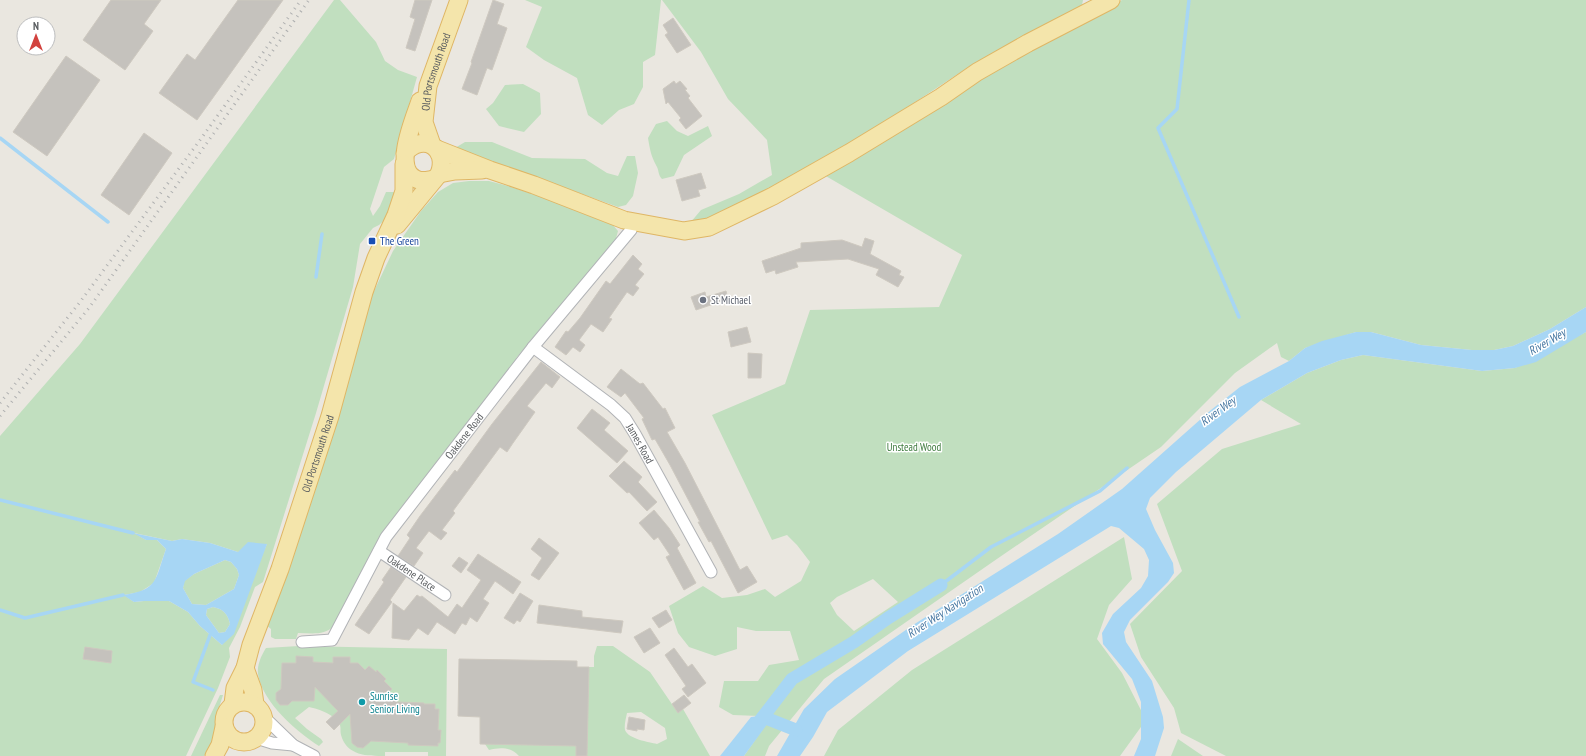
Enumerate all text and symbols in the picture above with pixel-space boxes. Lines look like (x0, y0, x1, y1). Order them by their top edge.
north arrow (16, 16, 56, 56)
text: N (33, 19, 39, 33)
street label: Old Portsmouth Road (418, 31, 454, 112)
place label: The Green (380, 234, 419, 248)
marker: The Green (367, 236, 377, 246)
place label: St Michael (711, 293, 751, 307)
marker: St Michael (698, 295, 708, 305)
water label: River Wey (1525, 324, 1569, 358)
water label: River Wey (1197, 392, 1240, 429)
street label: Oakdene Road (442, 410, 486, 462)
street label: Old Portsmouth Road (298, 413, 337, 494)
street label: James Road (623, 420, 657, 466)
park label: Unstead Wood (887, 440, 941, 454)
street label: Oakdene Place (384, 551, 439, 594)
water label: River Wey Navigation (904, 580, 986, 641)
place label: Sunrise Senior Living (370, 689, 420, 716)
marker: Sunrise Senior Living (357, 697, 367, 707)

